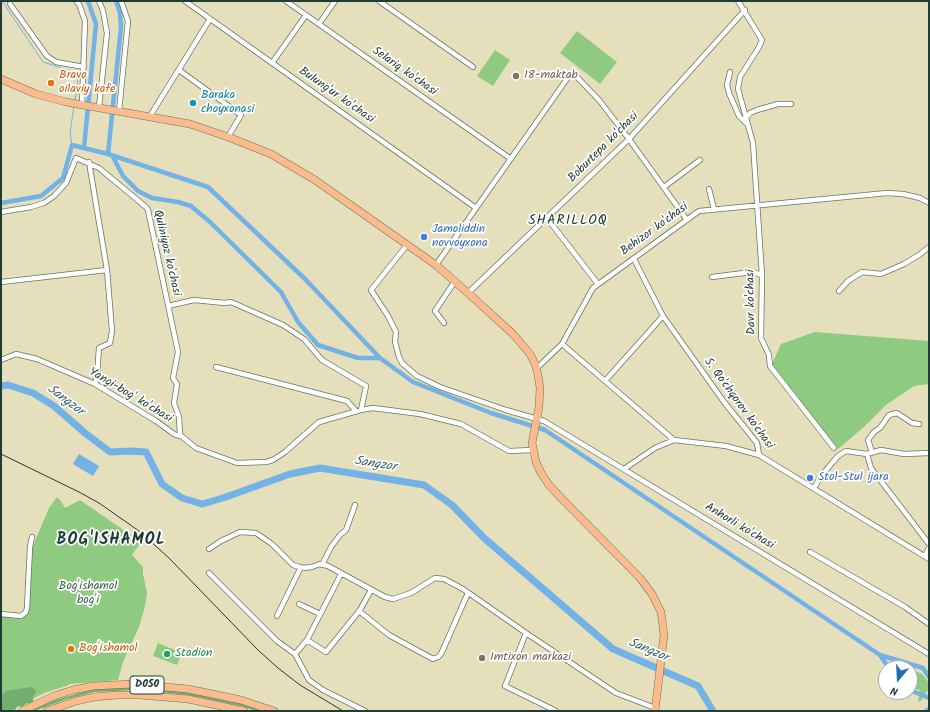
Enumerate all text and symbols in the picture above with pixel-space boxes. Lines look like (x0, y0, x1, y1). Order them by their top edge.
street label: Selariq ko'chasi (369, 44, 439, 100)
street label: Bulung'ur ko'chasi (296, 65, 376, 127)
place label: Bravo oilaviy kafe (59, 69, 115, 97)
place label: 18-maktab (524, 69, 578, 83)
marker: 18-maktab (511, 71, 521, 81)
marker: Bravo oilaviy kafe (46, 78, 56, 88)
place label: Baraka choyxonasi (201, 89, 254, 117)
marker: Baraka choyxonasi (188, 98, 198, 108)
street label: Boburtepa ko'chasi (566, 110, 642, 186)
street label: Behizor ko'chasi (618, 201, 692, 259)
street label: Quliniyoz ko'chasi (149, 209, 183, 297)
district label: SHARILLOQ (528, 214, 608, 230)
place label: Jamoliddin novvoyxona (432, 223, 488, 251)
marker: Jamoliddin novvoyxona (419, 232, 429, 242)
street label: Davr ko'chasi (744, 269, 760, 335)
street label: S. Qo'chqorov ko'chasi (700, 356, 776, 452)
street label: Yangi-bog' ko'chasi (86, 365, 174, 427)
water label: Sangzor (44, 382, 86, 420)
water label: Sangzor (353, 454, 397, 476)
place label: Stol-Stul ijara (818, 471, 889, 485)
marker: Stol-Stul ijara (805, 473, 815, 483)
street label: Anhorli ko'chasi (702, 501, 776, 553)
district label: BOG'ISHAMOL (57, 531, 165, 551)
park label: Bog'ishamol bog'i (59, 580, 117, 608)
water label: Sangzor (626, 636, 670, 666)
place label: Bog'ishamol (79, 642, 137, 656)
marker: Bog'ishamol (66, 644, 76, 654)
place label: Stadion (175, 647, 212, 661)
marker: Stadion (162, 649, 172, 659)
place label: Imtixon markazi (490, 651, 571, 665)
marker: Imtixon markazi (477, 653, 487, 663)
north arrow (878, 660, 918, 700)
road number: D050 (130, 676, 164, 694)
text: N (889, 681, 901, 700)

